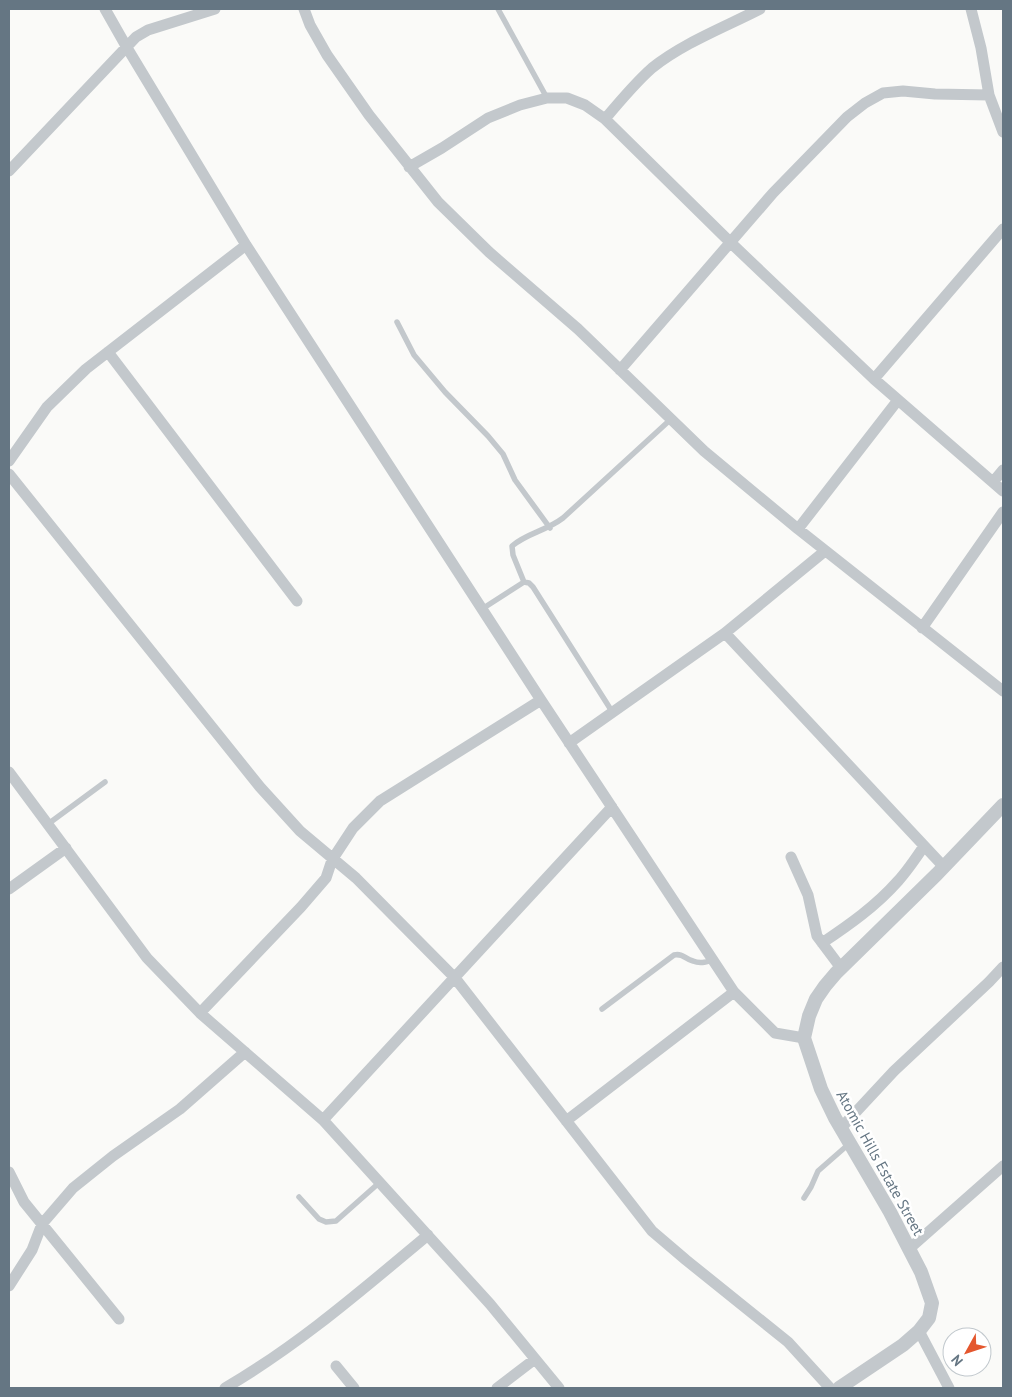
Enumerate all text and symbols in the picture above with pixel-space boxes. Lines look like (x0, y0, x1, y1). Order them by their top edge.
street label: Atomic Hills Estate Street (833, 1087, 928, 1239)
north arrow (942, 1327, 992, 1377)
text: N (947, 1351, 967, 1370)

